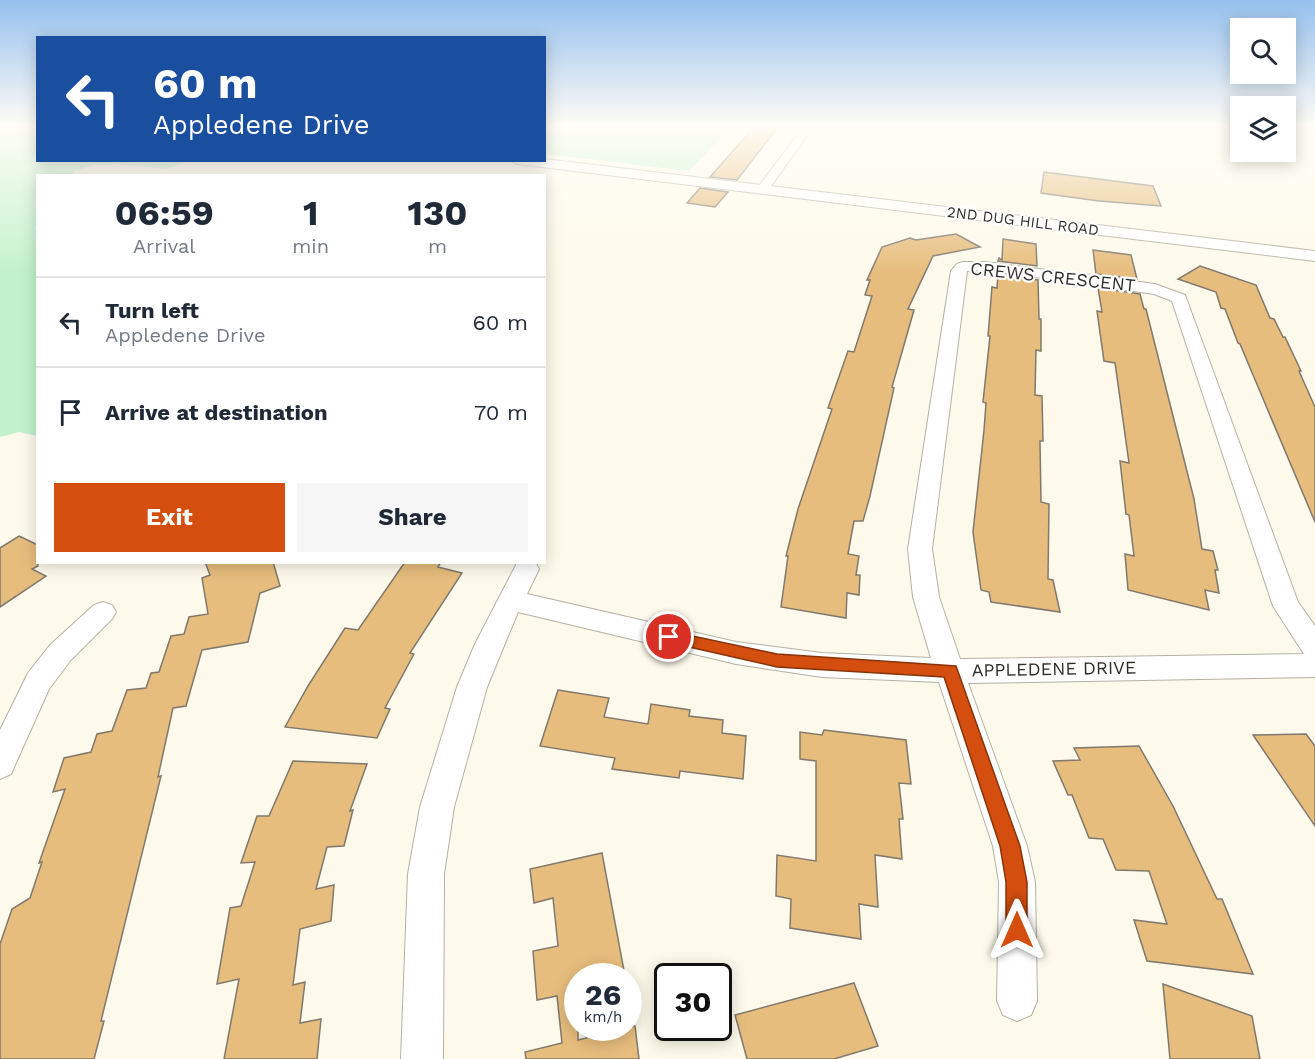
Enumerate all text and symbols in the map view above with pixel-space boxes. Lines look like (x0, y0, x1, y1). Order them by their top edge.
map controls (1230, 18, 1296, 162)
button: search (1230, 18, 1296, 84)
text: 60 m (153, 59, 257, 108)
icon: left (54, 60, 132, 138)
button: layers (1230, 96, 1296, 162)
text: Appledene Drive (153, 109, 370, 141)
text: 06:59 (114, 192, 214, 234)
text: 1 (303, 192, 318, 234)
text: 130 (407, 192, 468, 234)
street label: 2ND DUG HILL ROAD (946, 203, 1100, 239)
text: Arrival (133, 234, 195, 258)
text: min (292, 234, 329, 258)
text: m (428, 234, 447, 258)
street label: CREWS CRESCENT (969, 257, 1137, 296)
text: Turn left (105, 298, 199, 323)
icon: left (54, 306, 87, 339)
text: 60 m (472, 310, 528, 335)
text: Appledene Drive (105, 323, 266, 347)
icon: arrive (54, 396, 87, 429)
text: Arrive at destination (105, 400, 328, 425)
text: 70 m (474, 400, 528, 425)
button: Exit (54, 483, 285, 552)
button: Share (297, 483, 528, 552)
pin (643, 611, 694, 662)
icon: arrive (652, 620, 685, 653)
street label: APPLEDENE DRIVE (971, 657, 1137, 680)
position arrow (985, 898, 1049, 962)
speed limit sign: 30 (654, 963, 732, 1041)
text: 26 (585, 977, 621, 1012)
text: km/h (584, 1008, 622, 1026)

